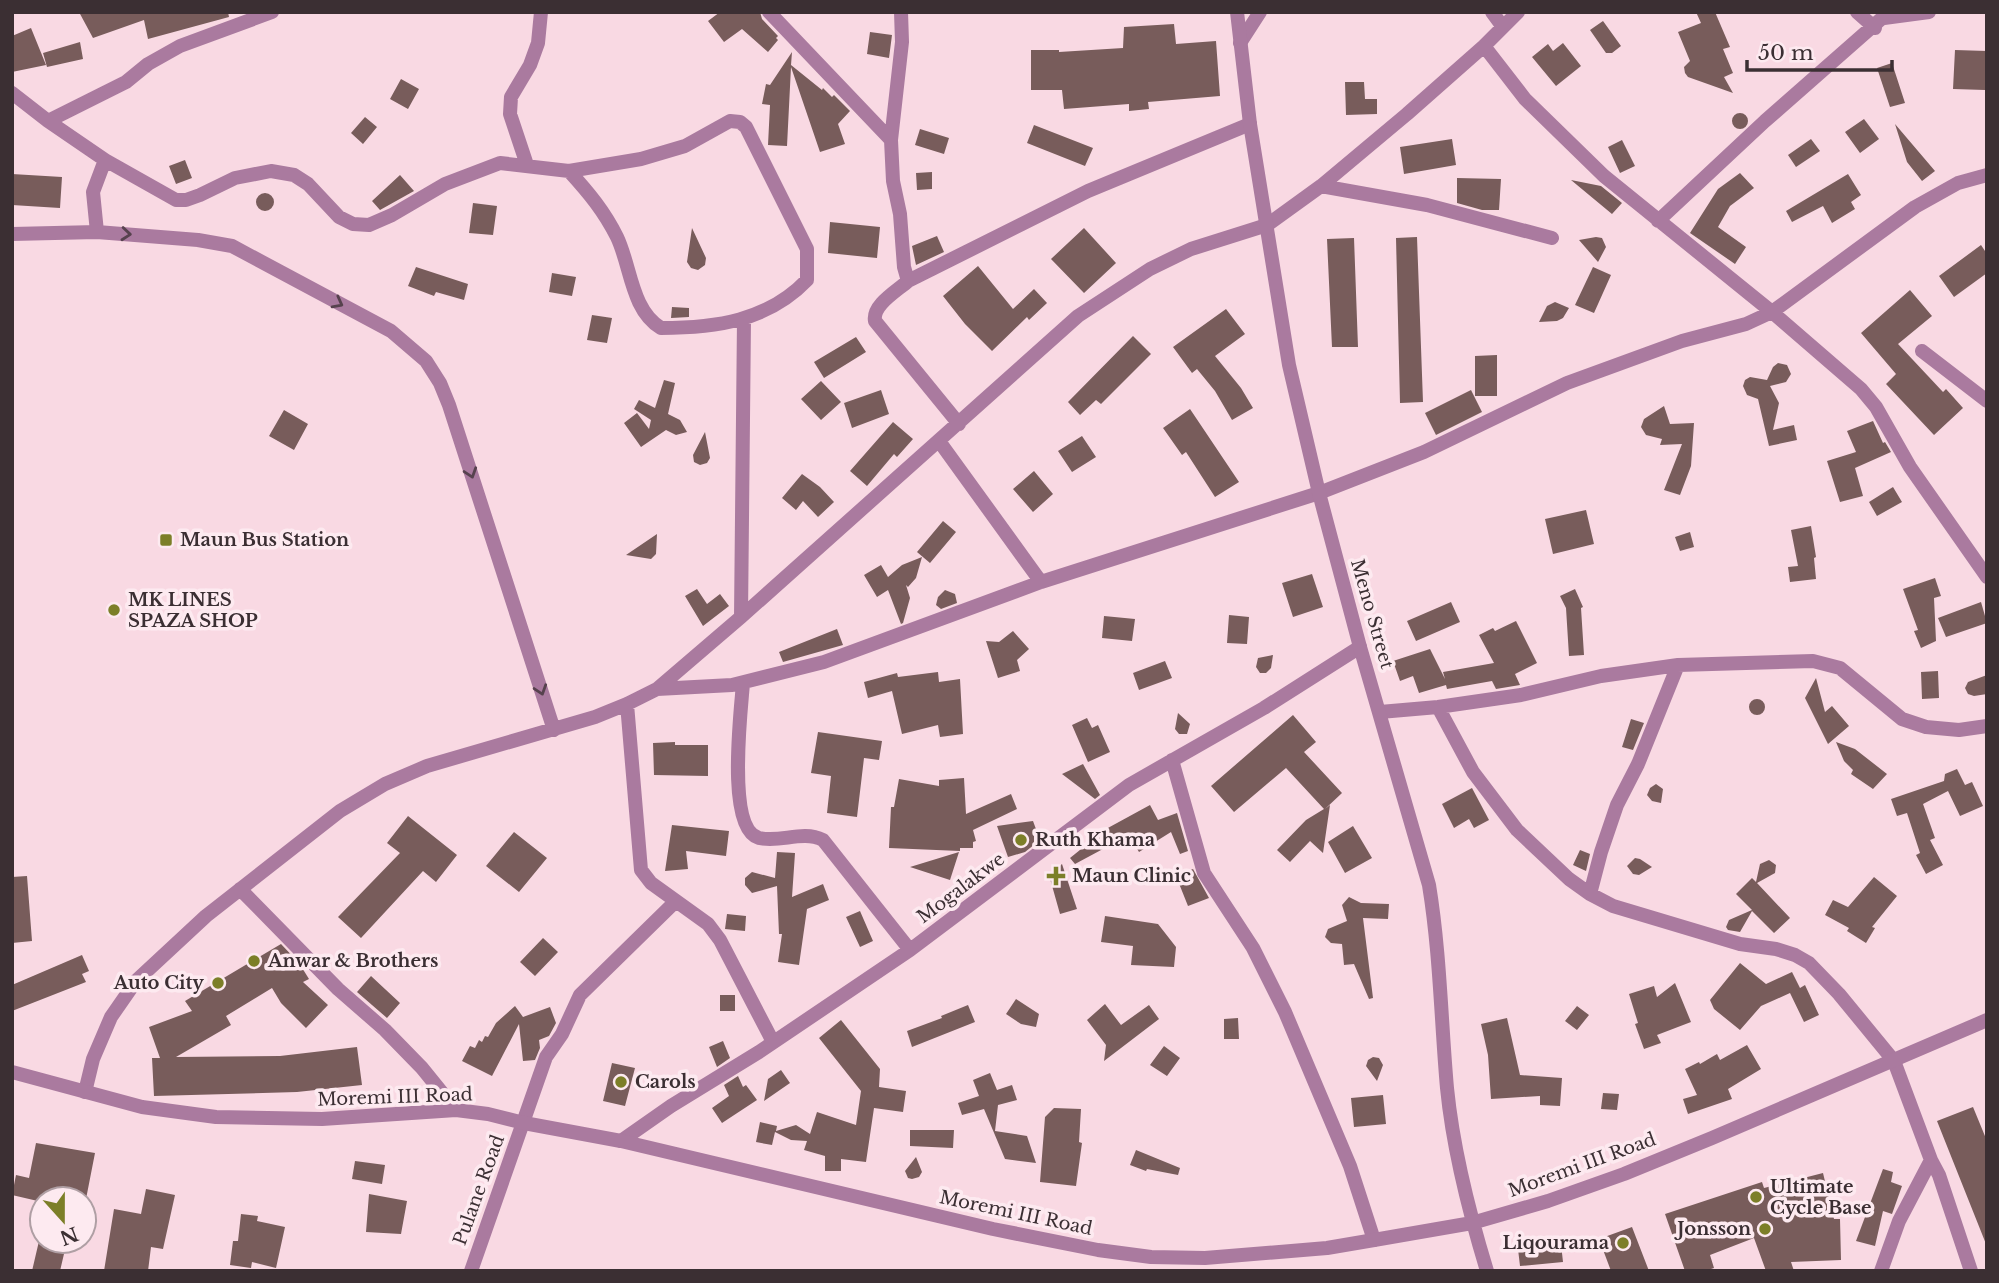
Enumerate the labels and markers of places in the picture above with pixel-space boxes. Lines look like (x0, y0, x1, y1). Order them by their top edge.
place label: Maun Bus Station (180, 529, 349, 551)
marker: Maun Bus Station (158, 532, 174, 548)
place label: MK LINES SPAZA SHOP (128, 589, 258, 632)
marker: MK LINES SPAZA SHOP (106, 602, 122, 618)
place label: Ruth Khama (1035, 829, 1156, 851)
marker: Ruth Khama (1013, 832, 1029, 848)
place label: Maun Clinic (1072, 865, 1191, 887)
marker: Maun Clinic (1046, 866, 1066, 886)
place label: Anwar & Brothers (267, 950, 438, 972)
marker: Anwar & Brothers (246, 953, 262, 969)
place label: Auto City (113, 972, 204, 994)
marker: Auto City (210, 975, 226, 991)
place label: Carols (635, 1071, 696, 1093)
marker: Carols (613, 1074, 629, 1090)
place label: Ultimate Cycle Base (1770, 1176, 1872, 1219)
marker: Ultimate Cycle Base (1748, 1189, 1764, 1205)
place label: Jonsson (1673, 1218, 1751, 1240)
marker: Jonsson (1757, 1221, 1773, 1237)
place label: Liqourama (1503, 1232, 1610, 1254)
marker: Liqourama (1615, 1235, 1631, 1251)

